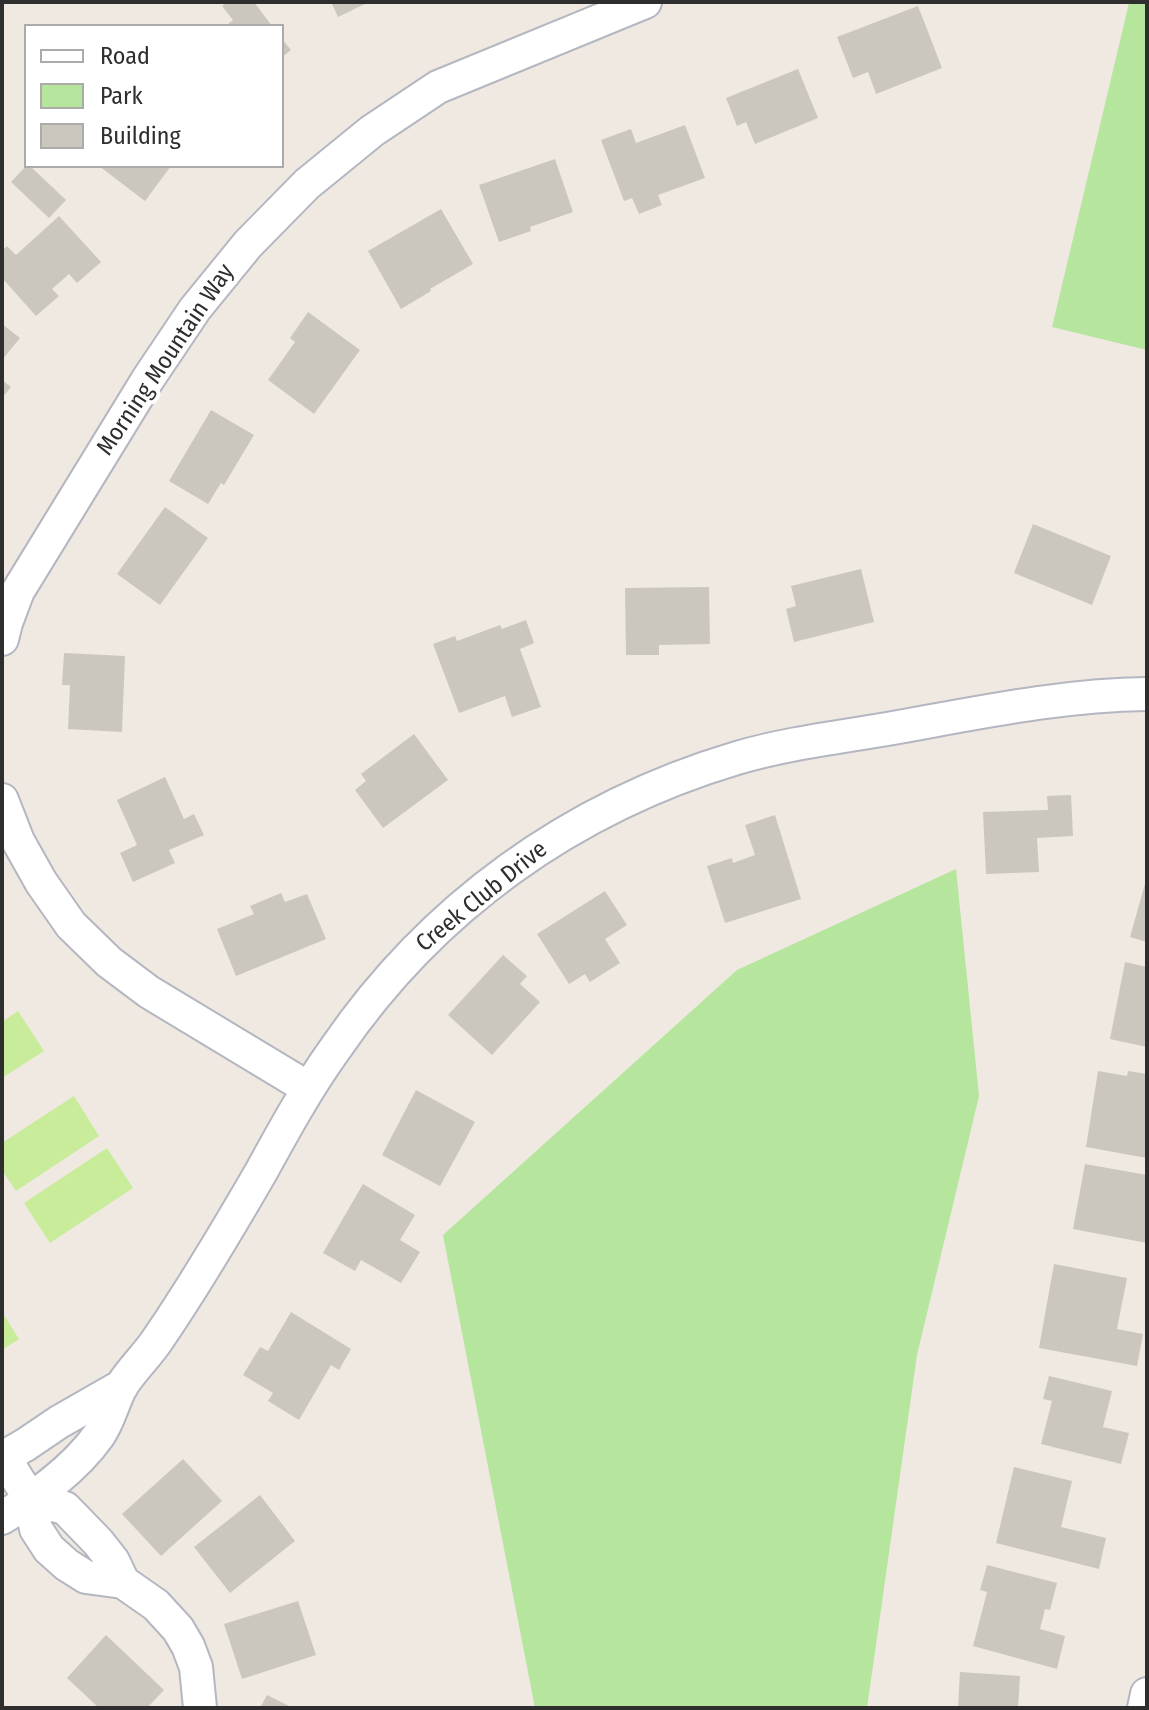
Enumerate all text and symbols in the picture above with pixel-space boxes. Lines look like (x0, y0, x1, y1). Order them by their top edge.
legend (24, 24, 284, 168)
text: Road (100, 42, 150, 70)
text: Park (100, 82, 143, 110)
text: Building (100, 122, 181, 150)
street label: Morning Mountain Way (91, 259, 241, 461)
street label: Creek Club Drive (411, 835, 553, 959)

